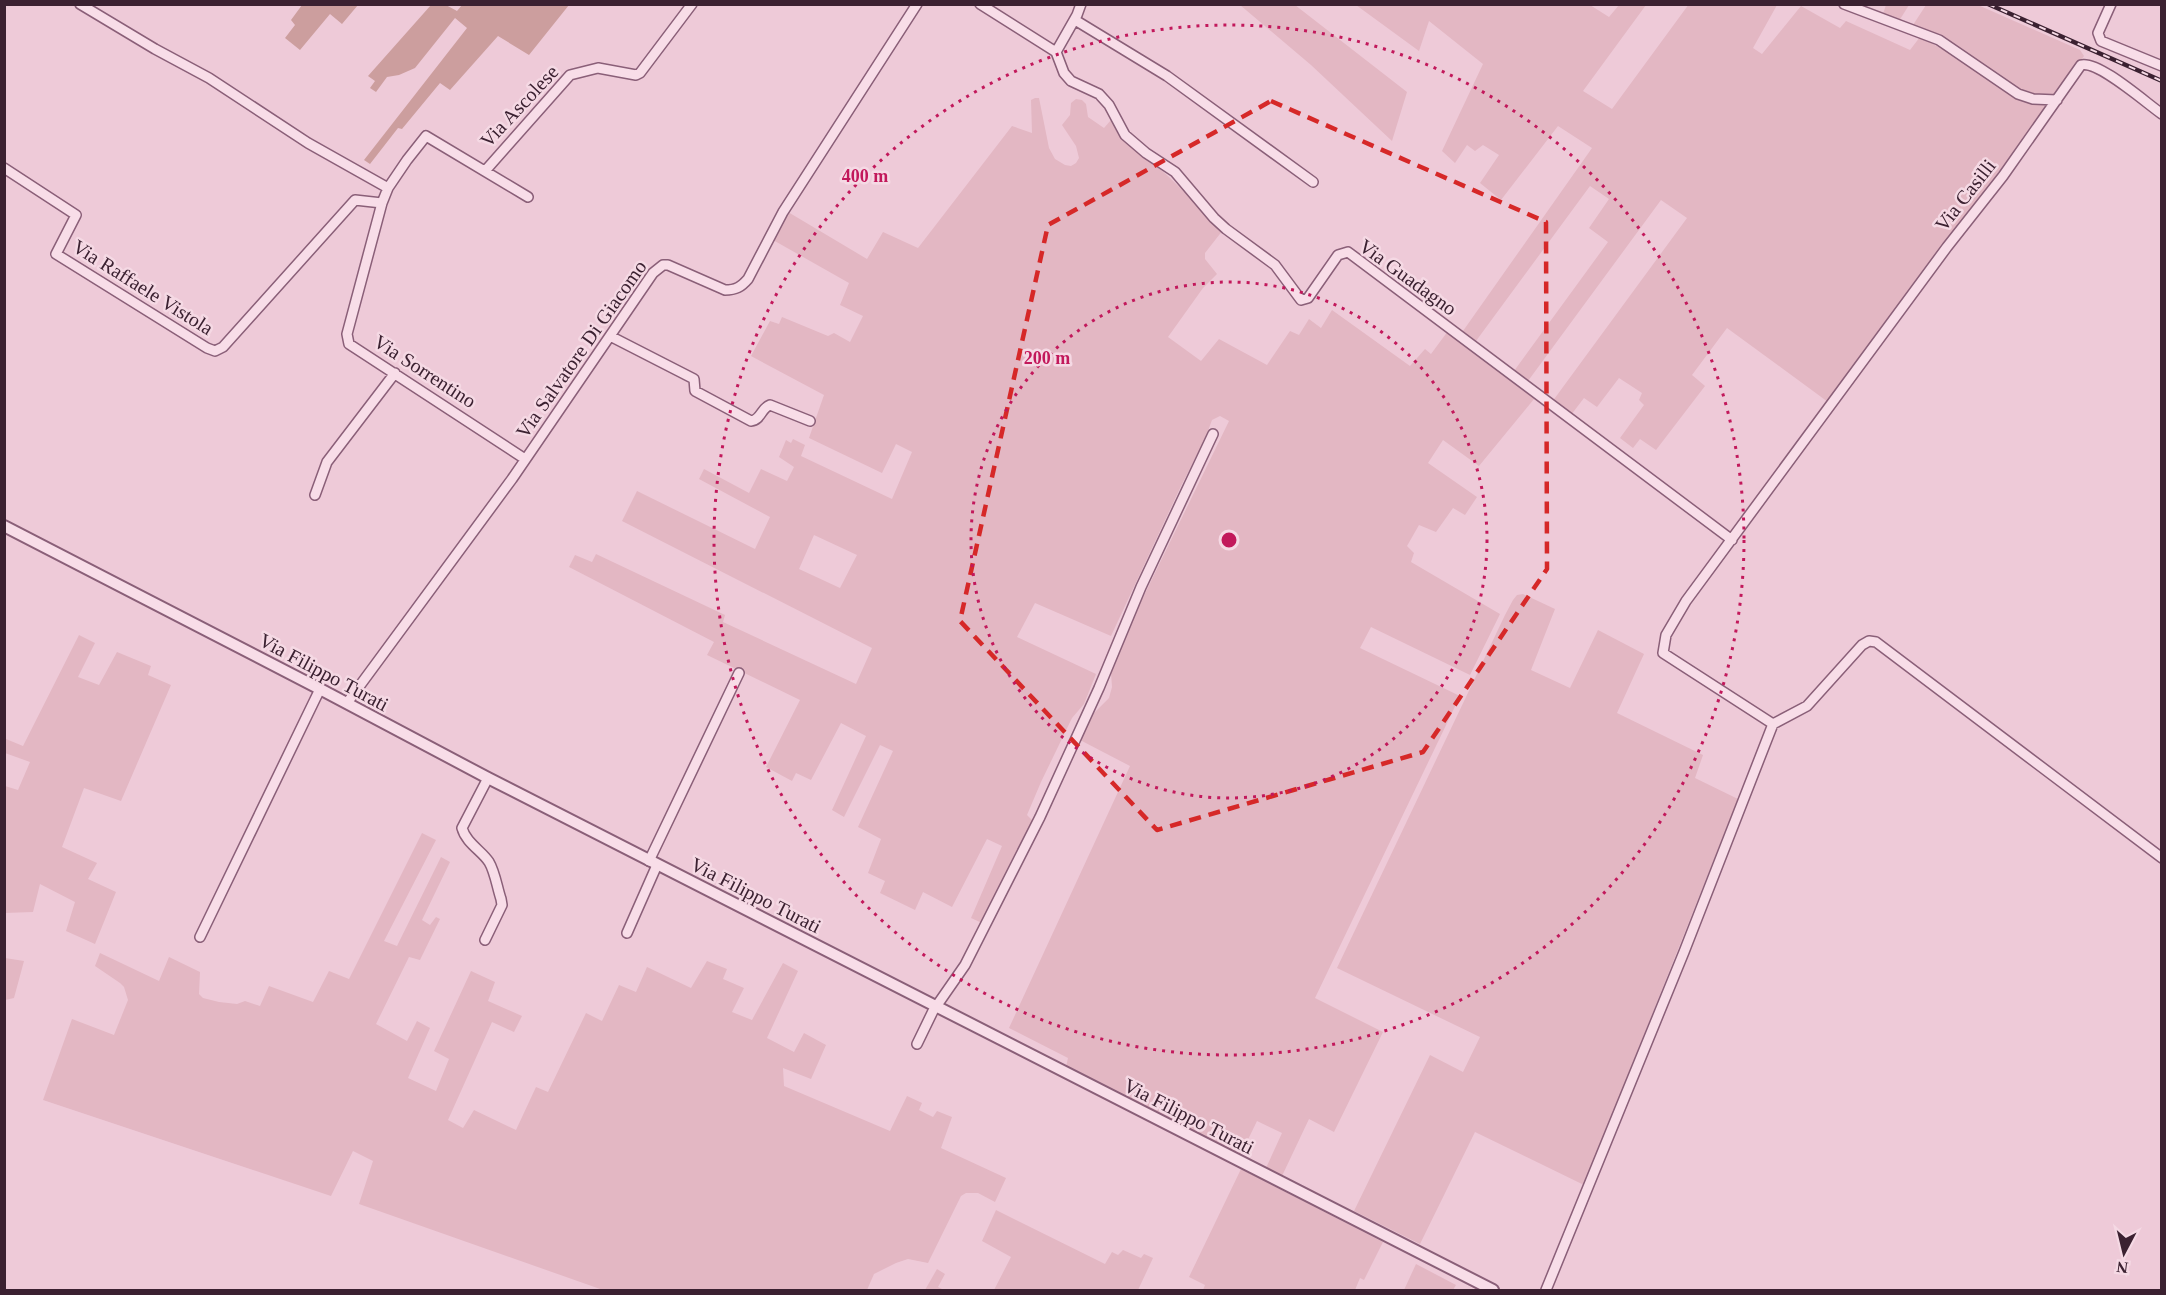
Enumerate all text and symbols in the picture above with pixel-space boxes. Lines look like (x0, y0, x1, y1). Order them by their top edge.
street label: Via Ascolese (476, 60, 563, 151)
street label: Via Casilli (1930, 154, 2000, 235)
text: 400 m (842, 166, 888, 186)
street label: Via Guadagno (1354, 234, 1461, 320)
street label: Via Raffaele Vistola (69, 235, 217, 339)
street label: Via Salvatore Di Giacomo (511, 256, 651, 442)
street label: Via Sorrentino (370, 330, 480, 412)
text: 200 m (1024, 348, 1070, 368)
centre of rings (1219, 530, 1239, 550)
street label: Via Filippo Turati (255, 629, 393, 716)
street label: Via Filippo Turati (687, 853, 825, 938)
street label: Via Filippo Turati (1120, 1074, 1258, 1159)
north arrow (2094, 1223, 2154, 1283)
text: N (2115, 1258, 2129, 1277)

